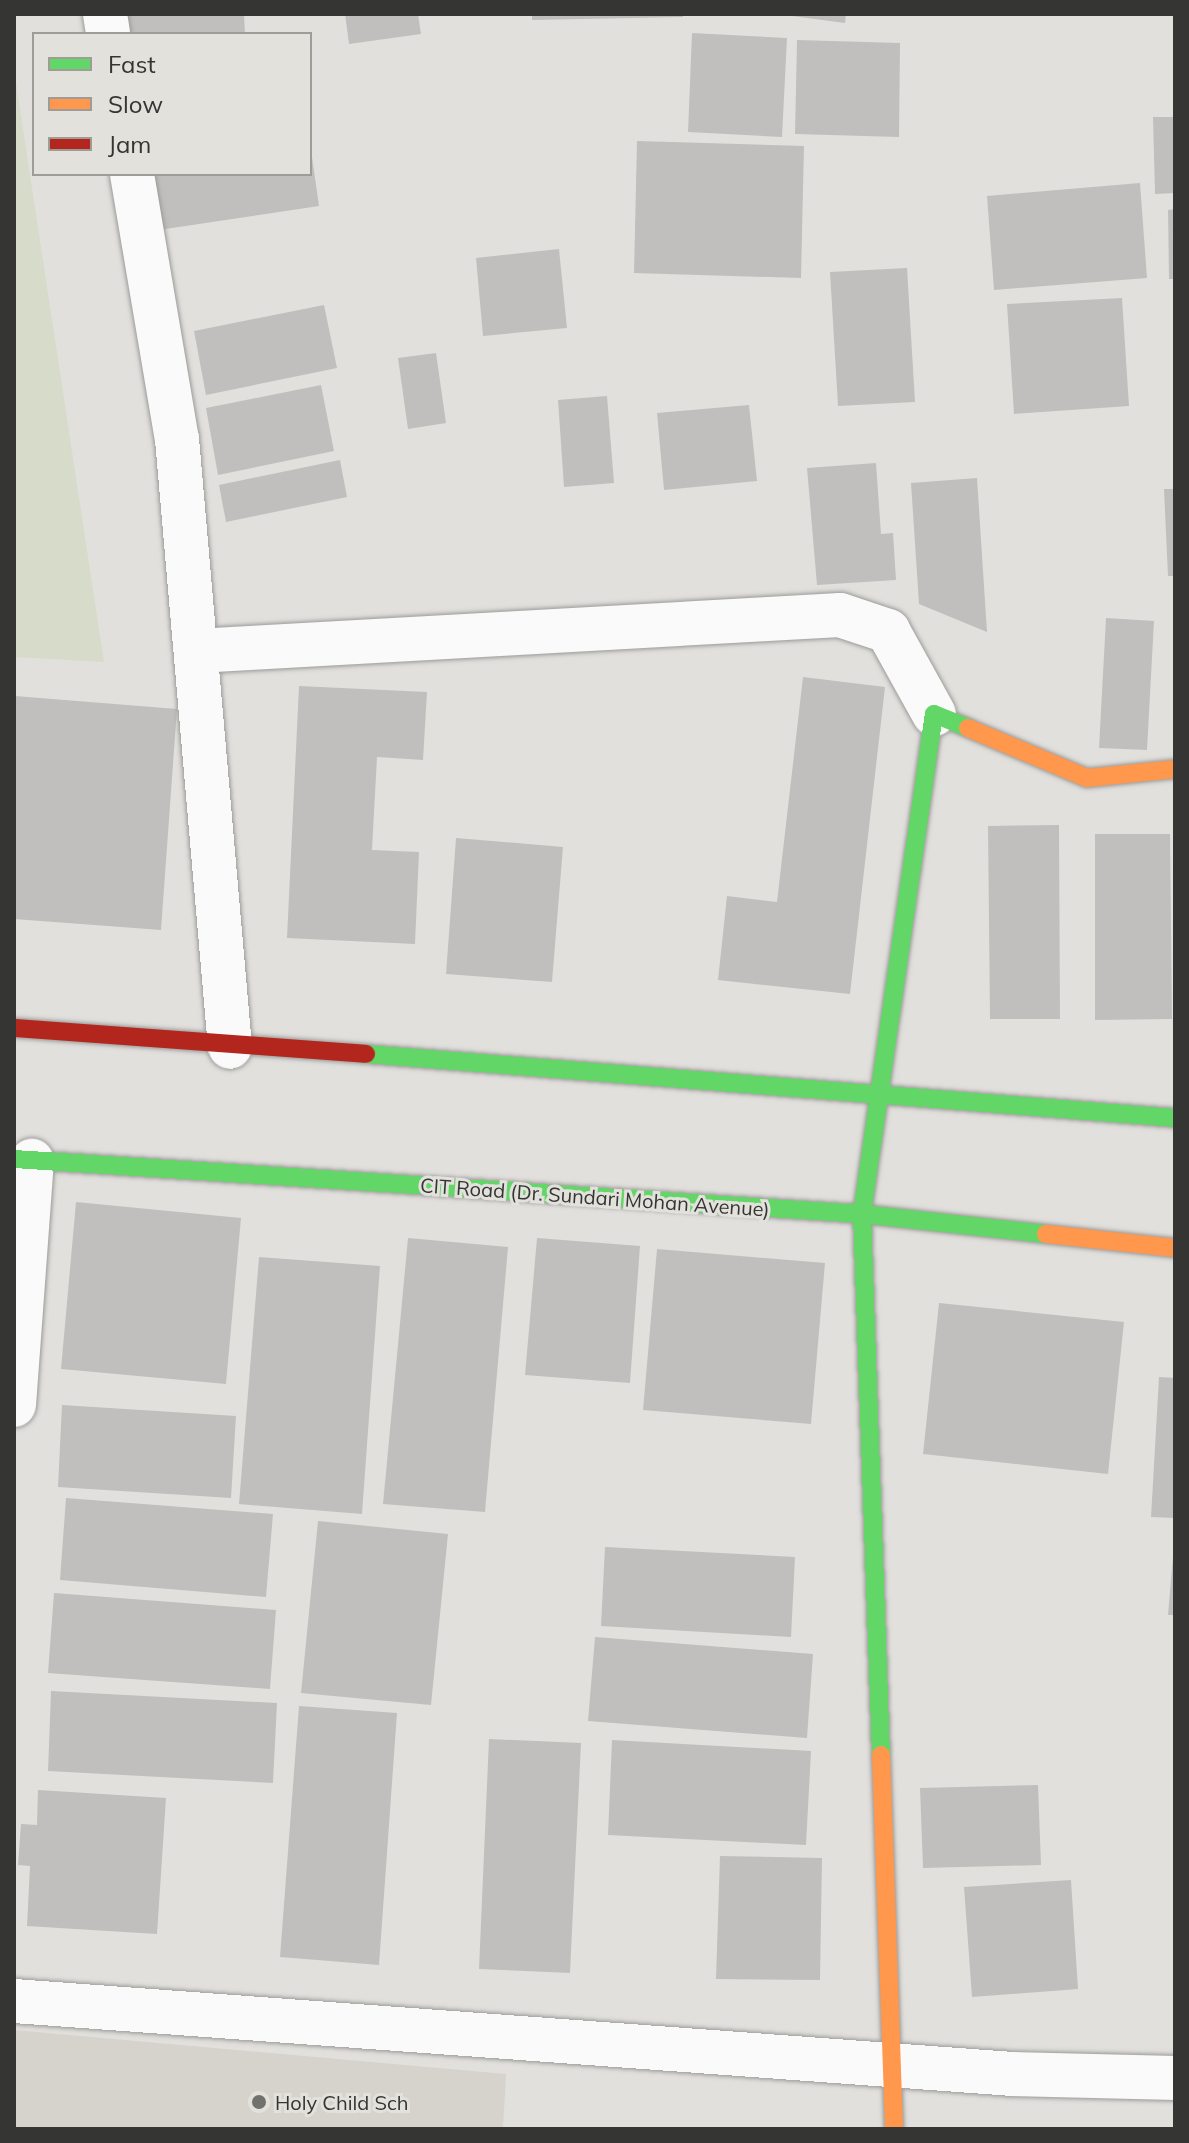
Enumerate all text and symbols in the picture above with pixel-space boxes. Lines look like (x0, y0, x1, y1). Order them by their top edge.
legend (32, 32, 312, 176)
text: Fast (108, 49, 156, 79)
text: Slow (108, 89, 163, 119)
text: Jam (108, 129, 151, 159)
street label: CIT Road (Dr. Sundari Mohan Avenue) (419, 1173, 771, 1221)
place label: Holy Child Sch (275, 2090, 409, 2114)
marker: Holy Child Sch (250, 2093, 268, 2111)

